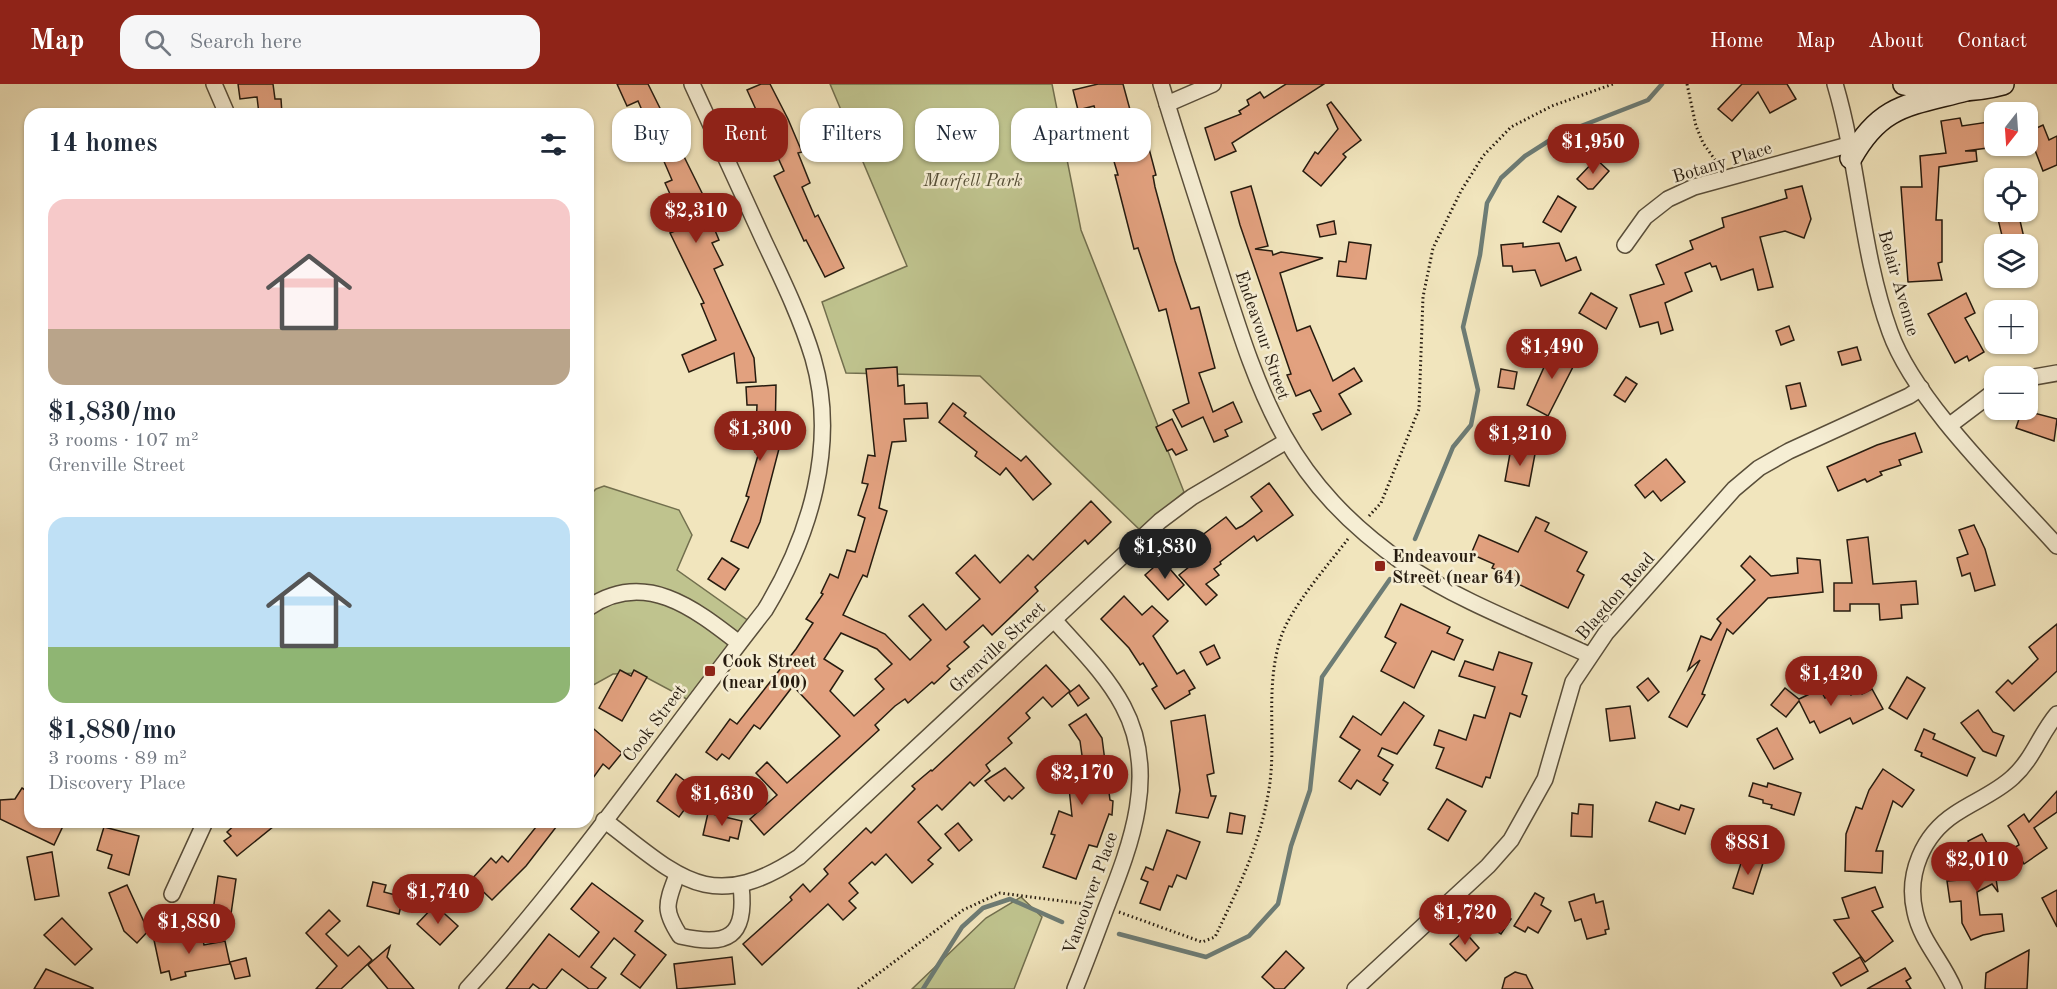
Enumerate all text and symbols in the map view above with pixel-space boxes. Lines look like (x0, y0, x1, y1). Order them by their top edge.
search box (120, 15, 540, 69)
icon: search (141, 26, 174, 59)
text: Map (30, 28, 84, 56)
text: Search here (189, 31, 302, 53)
text: Home (1710, 31, 1763, 52)
text: Map (1796, 31, 1835, 52)
text: About (1868, 31, 1924, 52)
text: Contact (1957, 31, 2027, 52)
north arrow (1984, 102, 2038, 156)
map controls (1984, 102, 2038, 420)
chip: Buy (612, 108, 691, 162)
chip: Rent (703, 108, 788, 162)
chip: Filters (800, 108, 903, 162)
chip: New (915, 108, 999, 162)
chip: Apartment (1011, 108, 1151, 162)
pin: $1,950 (1544, 124, 1642, 175)
icon: filters (537, 128, 570, 161)
text: 14 homes (48, 131, 157, 157)
text: $1,950 (1561, 133, 1625, 153)
street label: Botany Place (1670, 139, 1774, 187)
button: locate (1984, 168, 2038, 222)
park label: Marfell Park (922, 172, 1023, 190)
pin: $2,310 (647, 193, 745, 244)
text: $2,310 (664, 202, 728, 222)
street label: Belair Avenue (1874, 228, 1922, 338)
button: layers (1984, 234, 2038, 288)
icon: home (255, 238, 363, 346)
street label: Endeavour Street (1231, 268, 1293, 402)
button: + (1984, 300, 2038, 354)
pin: $1,490 (1503, 329, 1601, 380)
text: $1,490 (1520, 338, 1584, 358)
button: − (1984, 366, 2038, 420)
text: $1,830/mo (48, 400, 176, 426)
pin: $1,300 (711, 411, 809, 462)
pin: $1,210 (1471, 416, 1569, 467)
text: $1,300 (728, 420, 792, 440)
text: $1,210 (1488, 425, 1552, 445)
text: 3 rooms · 107 m² (48, 431, 198, 451)
text: Grenville Street (48, 456, 185, 476)
pin: $1,830 (1116, 529, 1214, 580)
text: $1,830 (1133, 538, 1197, 558)
place label: Endeavour Street (near 64) (1392, 548, 1521, 587)
street label: Blagdon Road (1573, 550, 1658, 644)
icon: home (255, 556, 363, 664)
marker: Endeavour Street (near 64) (1373, 559, 1387, 573)
street label: Grenville Street (946, 599, 1049, 696)
place label: Cook Street (near 100) (722, 653, 817, 692)
pin: $1,420 (1782, 656, 1880, 707)
marker: Cook Street (near 100) (703, 664, 717, 678)
text: $1,420 (1799, 665, 1863, 685)
street label: Cook Street (620, 681, 690, 766)
text: $1,880/mo (48, 718, 176, 744)
text: 3 rooms · 89 m² (48, 749, 187, 769)
pin: $2,170 (1033, 755, 1131, 806)
text: $2,170 (1050, 764, 1114, 784)
text: Discovery Place (48, 774, 186, 794)
pin: $1,630 (673, 776, 771, 827)
text: $1,630 (690, 785, 754, 805)
pin: $881 (1712, 825, 1784, 876)
street label: Vancouver Place (1060, 830, 1121, 957)
text: $881 (1725, 834, 1771, 854)
pin: $2,010 (1928, 842, 2026, 893)
text: $2,010 (1945, 851, 2009, 871)
pin: $1,740 (389, 874, 487, 925)
text: $1,740 (406, 883, 470, 903)
pin: $1,720 (1416, 895, 1514, 946)
pin: $1,880 (140, 904, 238, 955)
text: $1,720 (1433, 904, 1497, 924)
text: $1,880 (157, 913, 221, 933)

